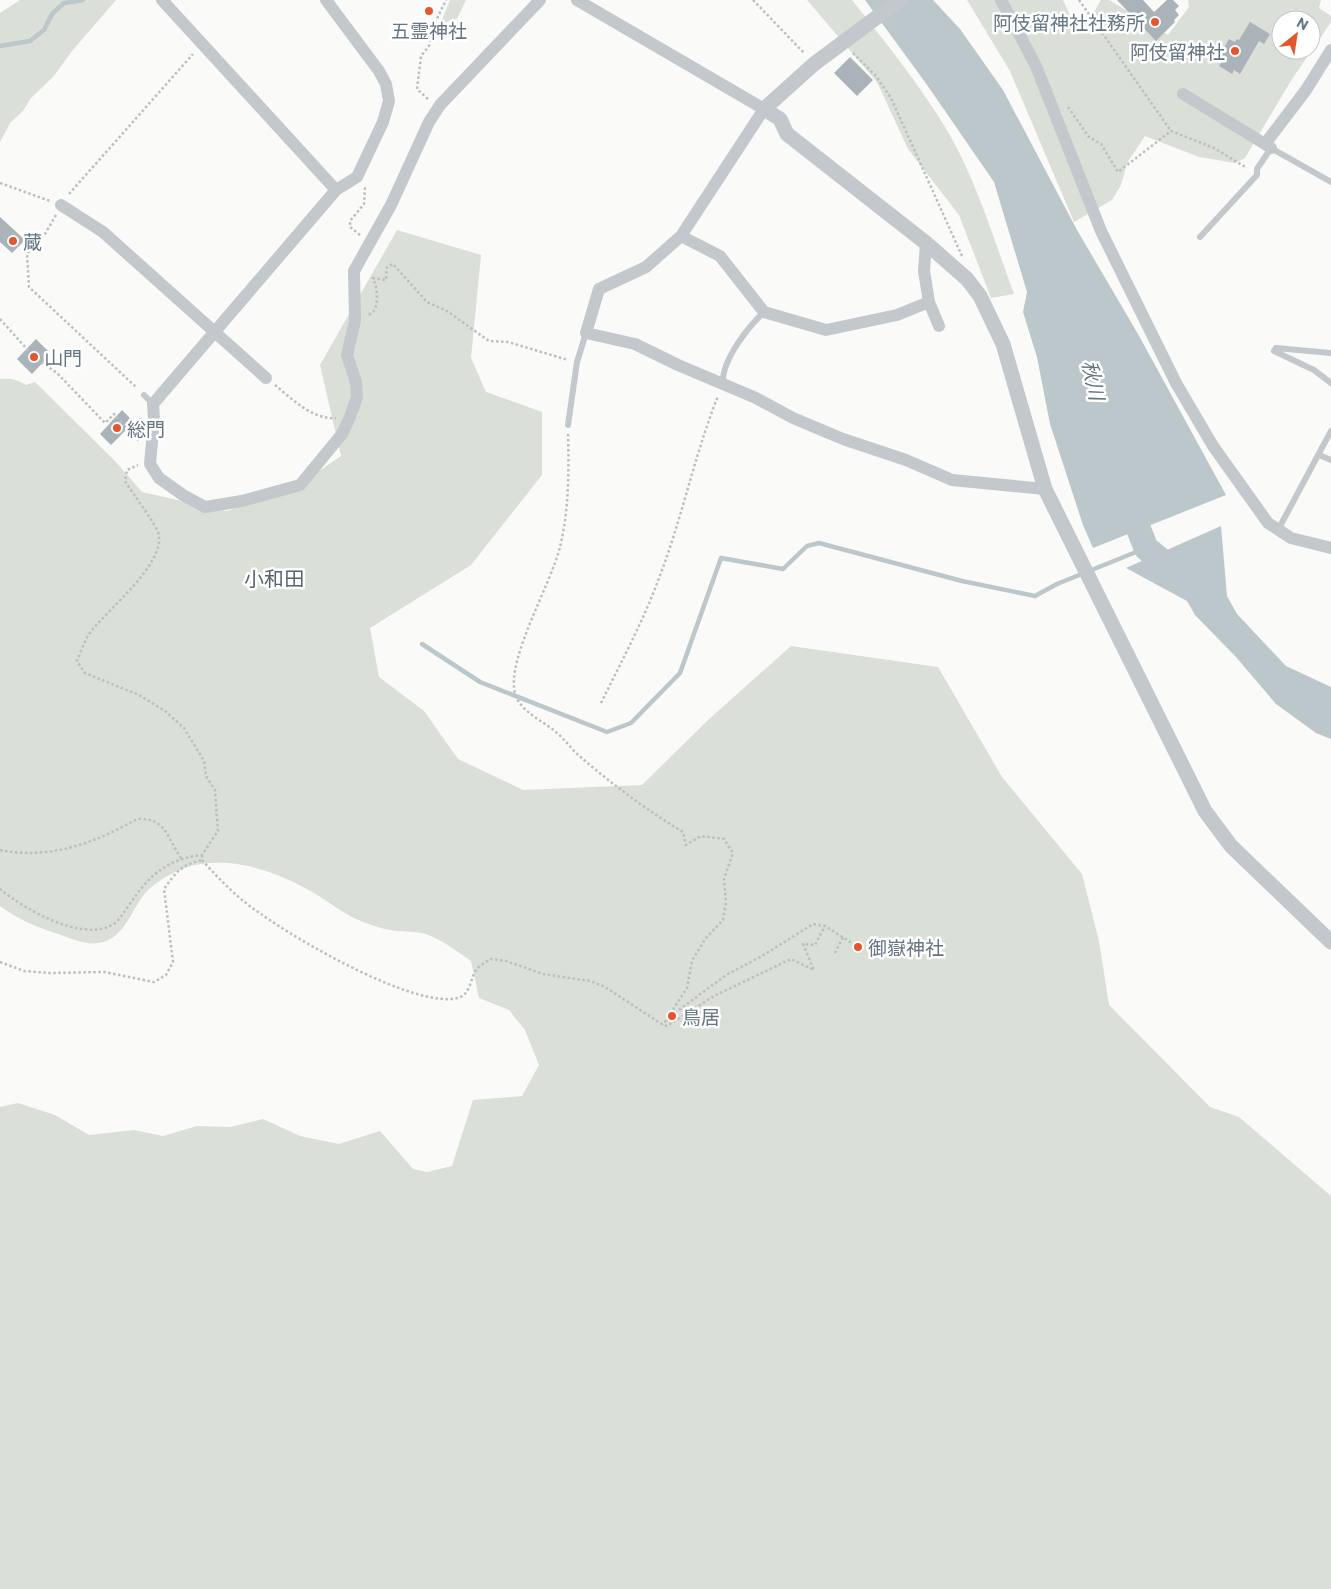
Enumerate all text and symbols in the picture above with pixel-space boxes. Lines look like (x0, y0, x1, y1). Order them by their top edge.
marker: 五霊神社 (423, 5, 435, 17)
north arrow (1271, 10, 1321, 60)
place label: 阿伎留神社社務所 (993, 11, 1145, 34)
text: N (1294, 13, 1312, 33)
marker: 阿伎留神社社務所 (1149, 16, 1161, 28)
place label: 五霊神社 (391, 19, 467, 42)
place label: 阿伎留神社 (1130, 40, 1225, 63)
marker: 阿伎留神社 (1229, 45, 1241, 57)
place label: 蔵 (23, 230, 42, 253)
marker: 蔵 (7, 235, 19, 247)
place label: 山門 (44, 346, 82, 369)
marker: 山門 (28, 351, 40, 363)
water label: 秋川 (1078, 358, 1110, 404)
place label: 総門 (127, 417, 165, 440)
marker: 総門 (111, 422, 123, 434)
district label: 小和田 (244, 566, 304, 590)
place label: 御嶽神社 (868, 936, 944, 959)
marker: 御嶽神社 (852, 941, 864, 953)
place label: 鳥居 (682, 1005, 720, 1028)
marker: 鳥居 (666, 1010, 678, 1022)

